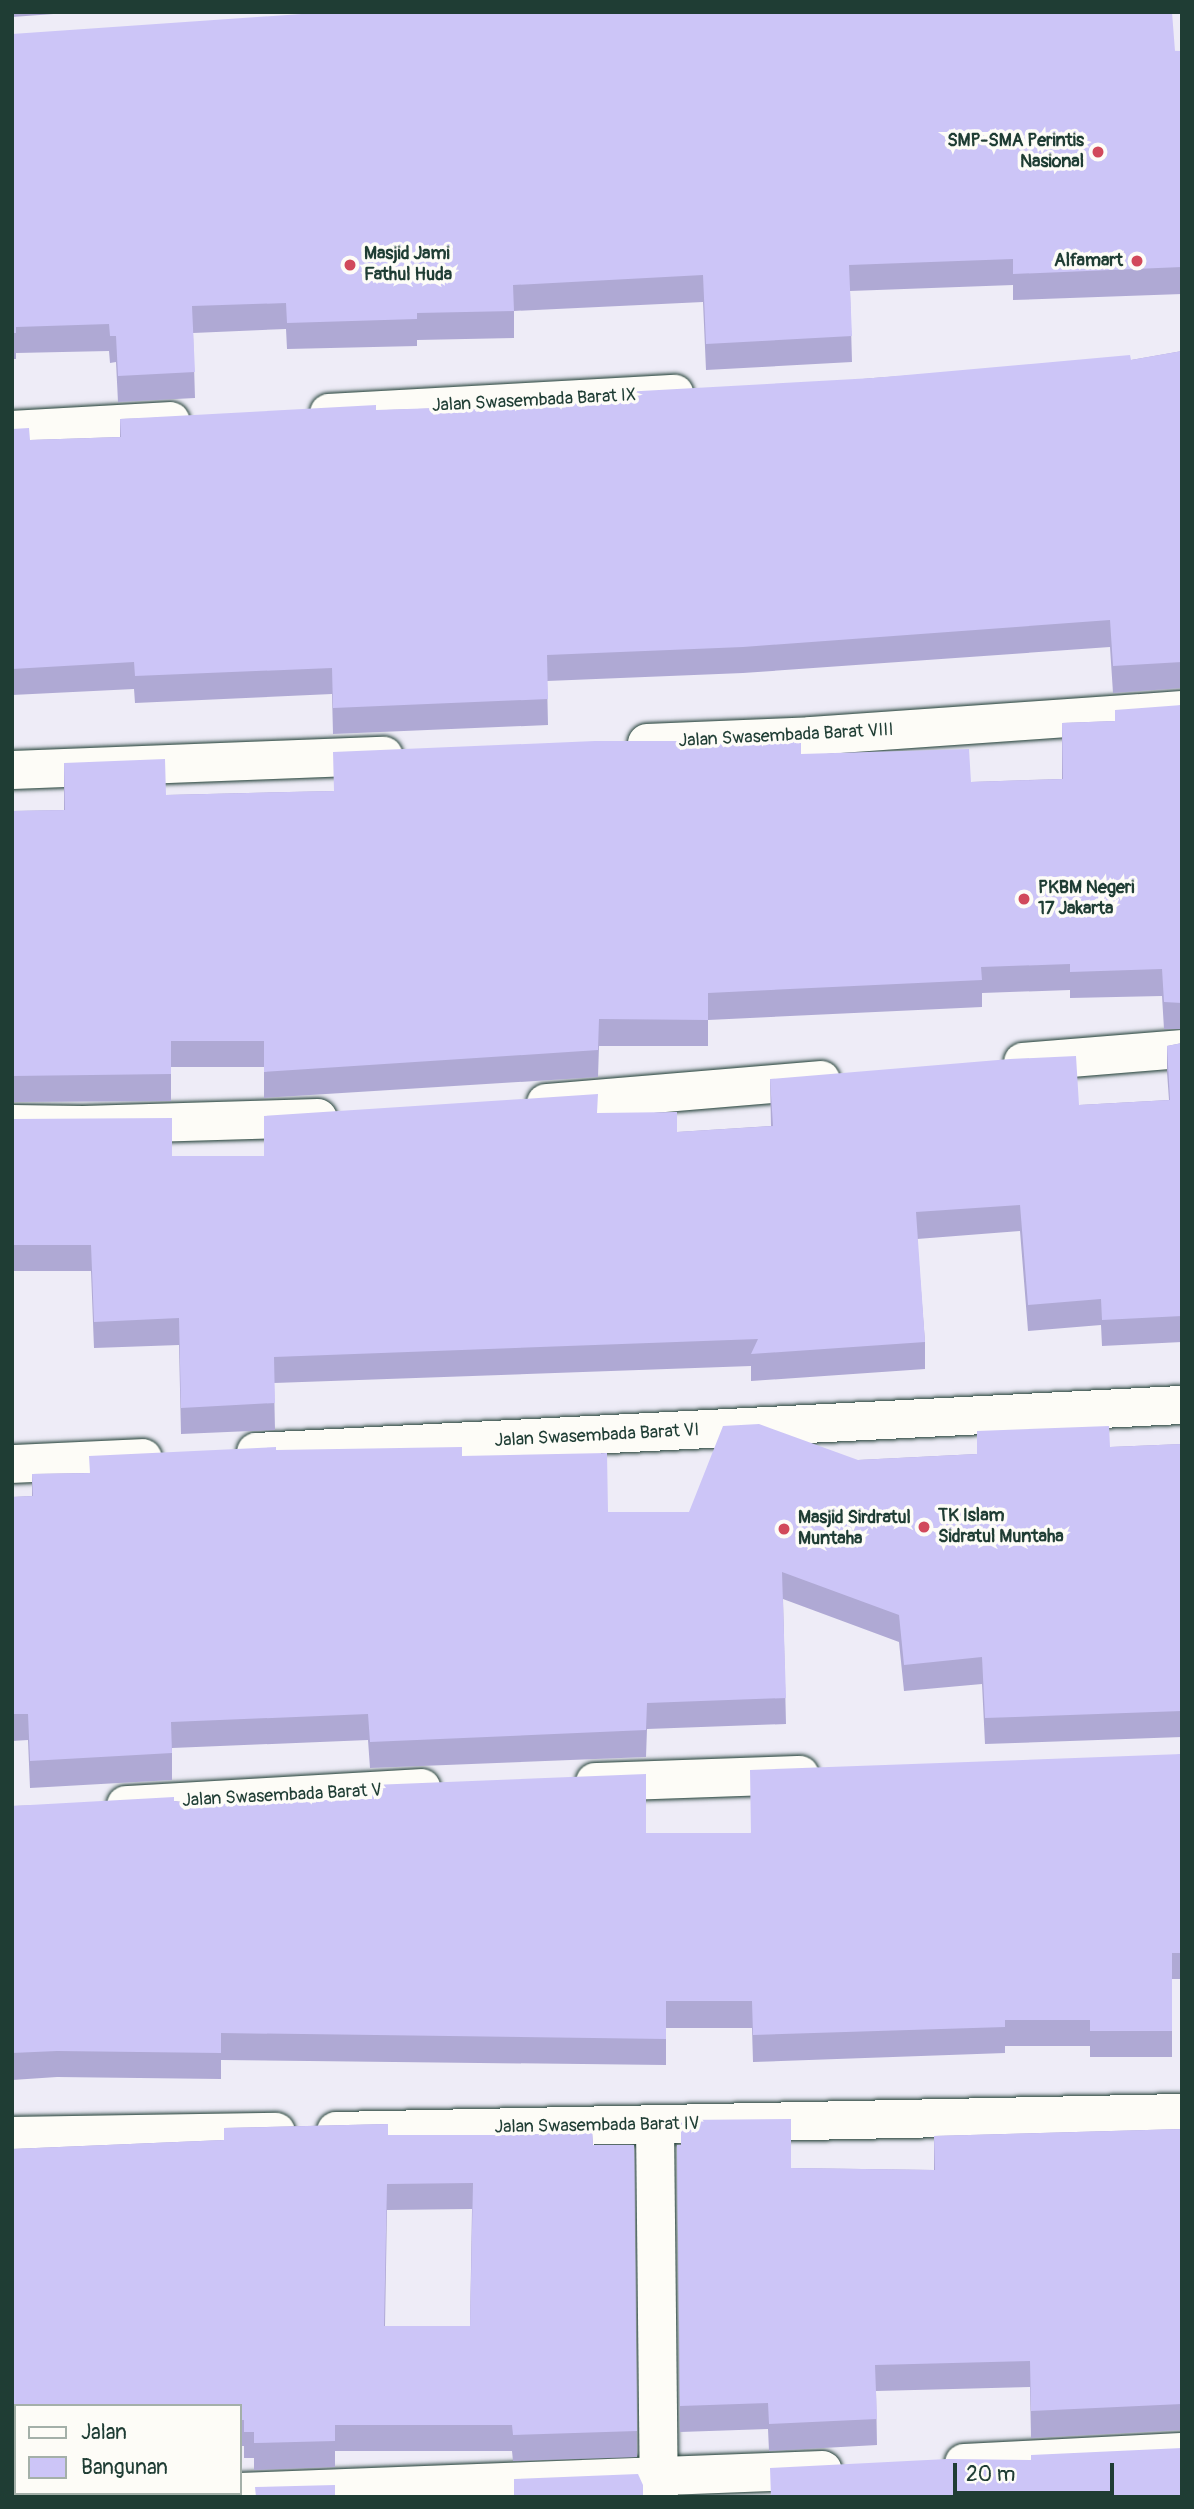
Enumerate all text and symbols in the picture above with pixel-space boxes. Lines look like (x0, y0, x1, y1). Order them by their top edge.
place label: SMP-SMA Perintis Nasional (947, 131, 1084, 174)
marker: SMP-SMA Perintis Nasional (1090, 144, 1106, 160)
place label: Masjid Jami Fathul Huda (364, 244, 452, 286)
place label: Alfamart (1054, 250, 1123, 272)
marker: Alfamart (1129, 253, 1145, 269)
marker: Masjid Jami Fathul Huda (342, 257, 358, 273)
street label: Jalan Swasembada Barat IX (431, 385, 637, 417)
street label: Jalan Swasembada Barat VIII (678, 720, 894, 752)
place label: PKBM Negeri 17 Jakarta (1038, 878, 1134, 920)
marker: PKBM Negeri 17 Jakarta (1016, 891, 1032, 907)
street label: Jalan Swasembada Barat VI (494, 1420, 700, 1452)
place label: TK Islam Sidratul Muntaha (938, 1506, 1064, 1548)
place label: Masjid Sirdratul Muntaha (798, 1508, 911, 1550)
marker: TK Islam Sidratul Muntaha (916, 1519, 932, 1535)
marker: Masjid Sirdratul Muntaha (776, 1521, 792, 1537)
street label: Jalan Swasembada Barat V (182, 1780, 382, 1812)
street label: Jalan Swasembada Barat IV (494, 2113, 700, 2139)
legend (14, 2404, 242, 2495)
text: Jalan (81, 2419, 127, 2446)
scale bar (956, 2450, 1117, 2494)
text: Bangunan (81, 2454, 168, 2481)
text: 20 m (966, 2461, 1015, 2488)

